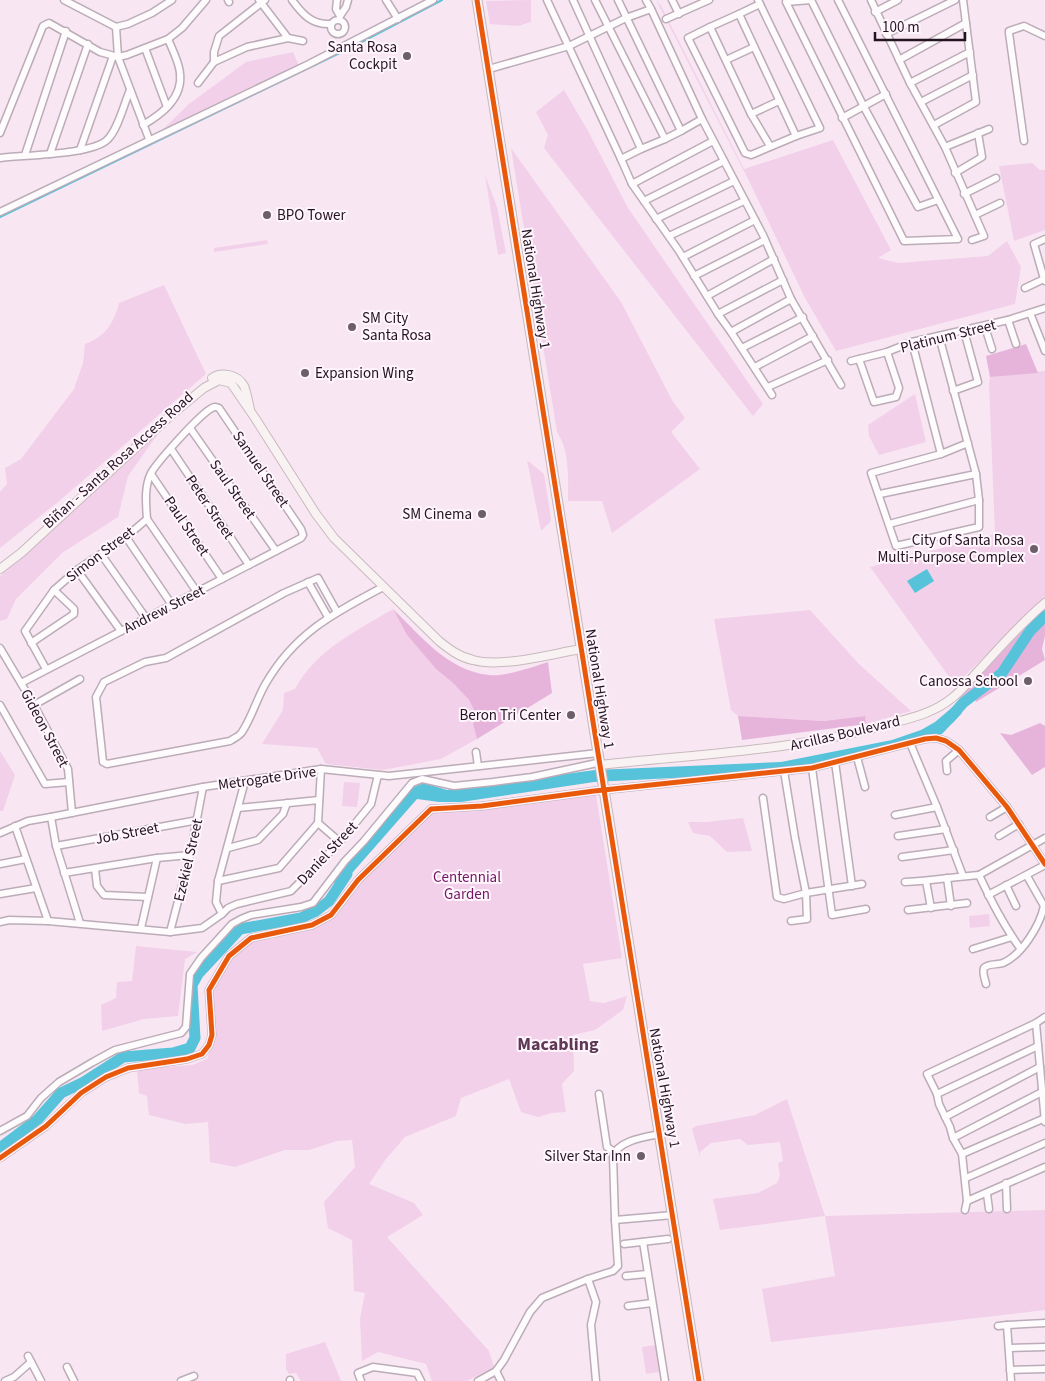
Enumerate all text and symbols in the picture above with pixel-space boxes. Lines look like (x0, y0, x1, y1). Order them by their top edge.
scale bar (875, 10, 965, 42)
text: 100 m (882, 17, 920, 38)
place label: Santa Rosa Cockpit (328, 37, 397, 75)
marker: Santa Rosa Cockpit (401, 50, 413, 62)
place label: BPO Tower (277, 205, 347, 226)
marker: BPO Tower (261, 209, 273, 221)
street label: National Highway 1 (516, 227, 555, 351)
place label: SM City Santa Rosa (362, 308, 431, 346)
street label: Platinum Street (898, 314, 998, 359)
marker: SM City Santa Rosa (346, 321, 358, 333)
place label: Expansion Wing (315, 363, 414, 384)
marker: Expansion Wing (299, 367, 311, 379)
street label: Biñan - Santa Rosa Access Road (38, 387, 198, 534)
street label: Samuel Street (227, 427, 294, 512)
street label: Saul Street (204, 455, 261, 523)
street label: Peter Street (180, 471, 239, 544)
street label: Paul Street (159, 492, 214, 560)
place label: SM Cinema (402, 504, 472, 525)
marker: SM Cinema (476, 508, 488, 520)
street label: Simon Street (62, 522, 139, 587)
place label: City of Santa Rosa Multi-Purpose Complex (877, 530, 1024, 568)
marker: City of Santa Rosa Multi-Purpose Complex (1028, 543, 1040, 555)
street label: Andrew Street (120, 580, 208, 639)
street label: National Highway 1 (580, 627, 619, 751)
place label: Canossa School (919, 671, 1018, 692)
marker: Canossa School (1022, 675, 1034, 687)
street label: Gideon Street (15, 685, 74, 771)
place label: Beron Tri Center (459, 705, 562, 726)
marker: Beron Tri Center (565, 709, 577, 721)
street label: Arcillas Boulevard (788, 711, 902, 756)
street label: Metrogate Drive (217, 761, 318, 796)
street label: Job Street (94, 817, 161, 850)
street label: Ezekiel Street (169, 817, 208, 904)
street label: Daniel Street (292, 817, 363, 890)
park label: Centennial Garden (433, 867, 501, 905)
street label: National Highway 1 (644, 1026, 685, 1150)
district label: Macabling (517, 1032, 599, 1057)
place label: Silver Star Inn (544, 1146, 631, 1167)
marker: Silver Star Inn (635, 1150, 647, 1162)

